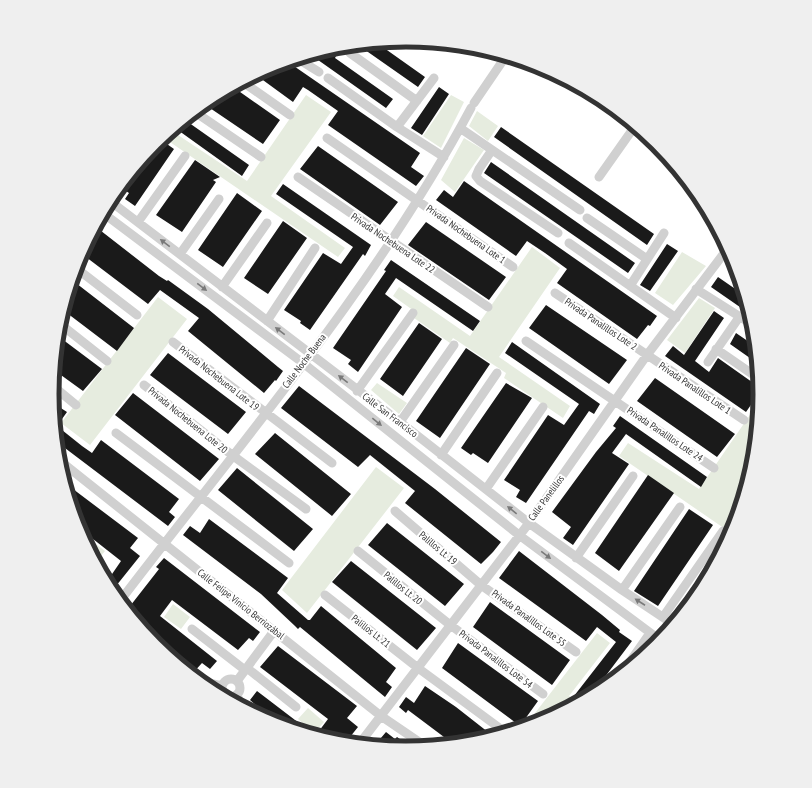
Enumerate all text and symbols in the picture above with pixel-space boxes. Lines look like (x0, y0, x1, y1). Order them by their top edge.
street label: Privada Nochebuena Lote 1 (424, 202, 508, 266)
street label: Privada Nochebuena Lote 22 (349, 210, 437, 276)
one-way arrow (160, 239, 171, 247)
one-way arrow (196, 283, 207, 291)
street label: Privada Panalillos Lote 2 (562, 295, 640, 353)
one-way arrow (274, 326, 285, 335)
street label: Calle Noche Buena (279, 331, 329, 391)
street label: Privada Nochebuena Lote 19 (176, 343, 262, 413)
street label: Privada Panalillos Lote 1 (656, 359, 734, 417)
one-way arrow (337, 375, 348, 384)
street label: Privada Nochebuena Lote 20 (146, 384, 231, 456)
street label: Calle San Francisco (360, 390, 420, 440)
street label: Privada Panalillos Lote 24 (624, 404, 706, 465)
one-way arrow (372, 418, 383, 426)
street label: Calle Panelillos (525, 472, 567, 523)
one-way arrow (507, 506, 518, 514)
street label: Palillos Lt. 19 (416, 528, 460, 568)
one-way arrow (540, 550, 551, 559)
street label: Calle Felipe Vinicio Berriozábal (195, 566, 288, 642)
street label: Palillos Lt. 20 (381, 568, 425, 608)
street label: Privada Panalillos Lote 55 (489, 587, 569, 649)
one-way arrow (635, 599, 646, 606)
street label: Palillos Lt. 21 (349, 612, 393, 650)
street label: Privada Panalillos Lote 54 (457, 627, 536, 691)

